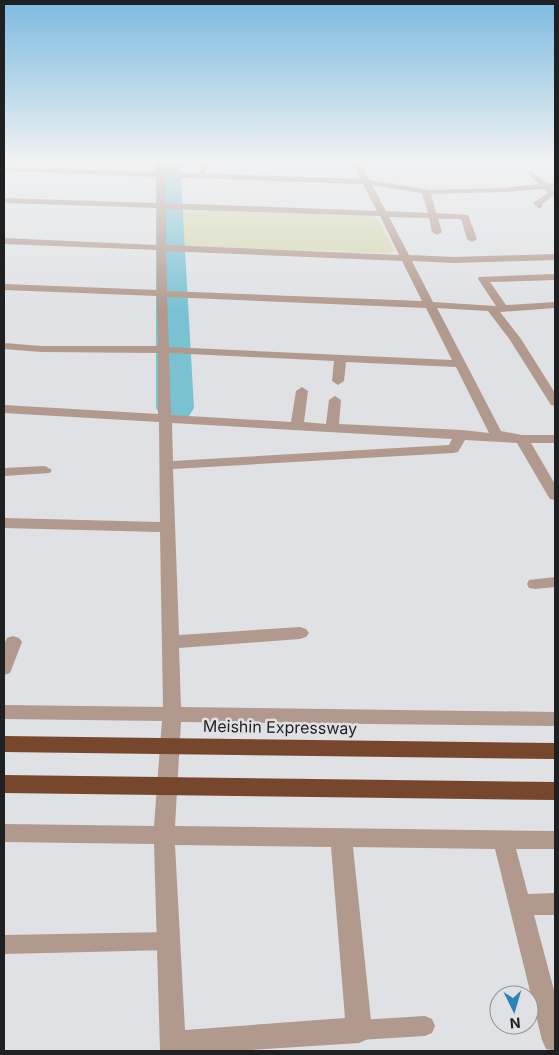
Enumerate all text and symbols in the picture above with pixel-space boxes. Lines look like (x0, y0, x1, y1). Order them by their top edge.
street label: Meishin Expressway (203, 716, 357, 738)
north arrow (489, 985, 539, 1035)
text: N (509, 1015, 521, 1032)

